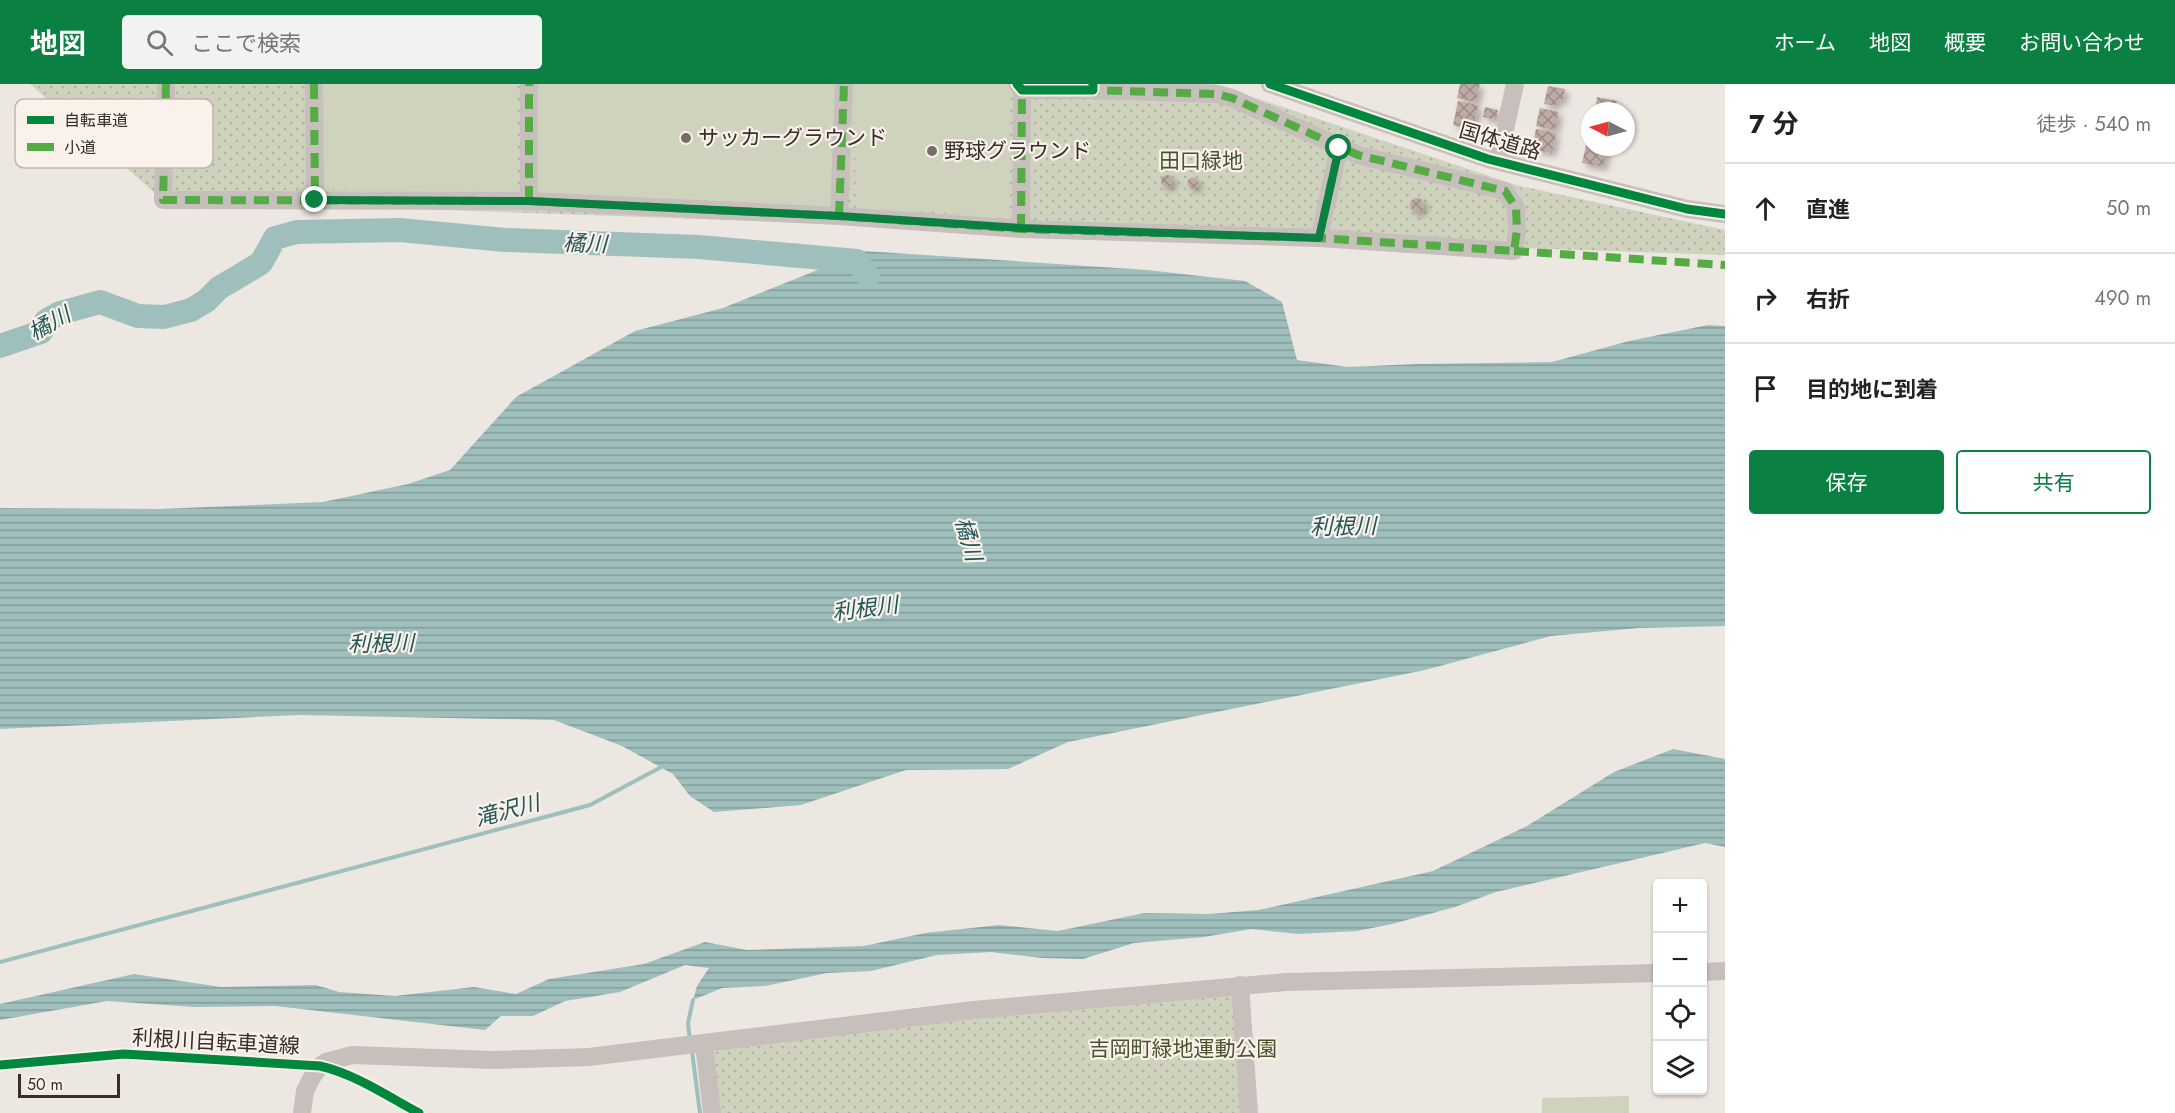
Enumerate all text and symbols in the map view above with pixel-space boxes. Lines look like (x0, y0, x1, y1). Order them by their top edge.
search box (122, 15, 542, 69)
text: 地図 (30, 23, 86, 64)
icon: search (143, 26, 176, 59)
text: ここで検索 (191, 27, 301, 59)
text: ホーム (1774, 28, 1836, 58)
text: 地図 (1869, 28, 1911, 58)
text: 概要 (1944, 28, 1986, 58)
text: お問い合わせ (2019, 28, 2145, 58)
legend (15, 99, 213, 168)
north arrow (1581, 102, 1635, 156)
text: 7 分 (1749, 105, 1798, 143)
text: 自転車道 (64, 109, 128, 132)
text: 徒歩 · 540 m (2036, 110, 2151, 139)
street label: 国体道路 (1455, 115, 1545, 167)
place label: サッカーグラウンド (698, 123, 887, 153)
marker: サッカーグラウンド (679, 131, 693, 145)
route start (1325, 134, 1351, 160)
text: 小道 (64, 136, 96, 159)
place label: 野球グラウンド (944, 136, 1091, 166)
marker: 野球グラウンド (925, 144, 939, 158)
park label: 田口緑地 (1159, 146, 1243, 176)
route end (301, 186, 327, 212)
icon: ahead (1749, 192, 1782, 225)
text: 直進 (1806, 193, 1850, 225)
text: 50 m (2106, 194, 2151, 223)
water label: 橘川 (562, 226, 610, 260)
icon: right (1749, 282, 1782, 315)
text: 右折 (1806, 283, 1850, 315)
text: 490 m (2094, 284, 2151, 313)
water label: 橘川 (22, 297, 78, 348)
icon: arrive (1749, 372, 1782, 405)
text: 目的地に到着 (1806, 373, 1938, 405)
button: 保存 (1749, 450, 1944, 514)
button: 共有 (1956, 450, 2151, 514)
water label: 利根川 (1310, 509, 1378, 543)
water label: 橘川 (948, 513, 991, 566)
water label: 利根川 (830, 588, 902, 628)
water label: 利根川 (348, 626, 416, 660)
water label: 滝沢川 (471, 785, 545, 834)
map controls (1653, 879, 1707, 1095)
button: + (1653, 879, 1707, 933)
button: − (1653, 933, 1707, 987)
button: locate (1653, 987, 1707, 1041)
street label: 利根川自転車道線 (131, 1023, 301, 1061)
park label: 吉岡町緑地運動公園 (1089, 1034, 1278, 1064)
button: layers (1653, 1041, 1707, 1095)
scale bar (18, 1071, 120, 1098)
text: 50 m (27, 1073, 63, 1096)

